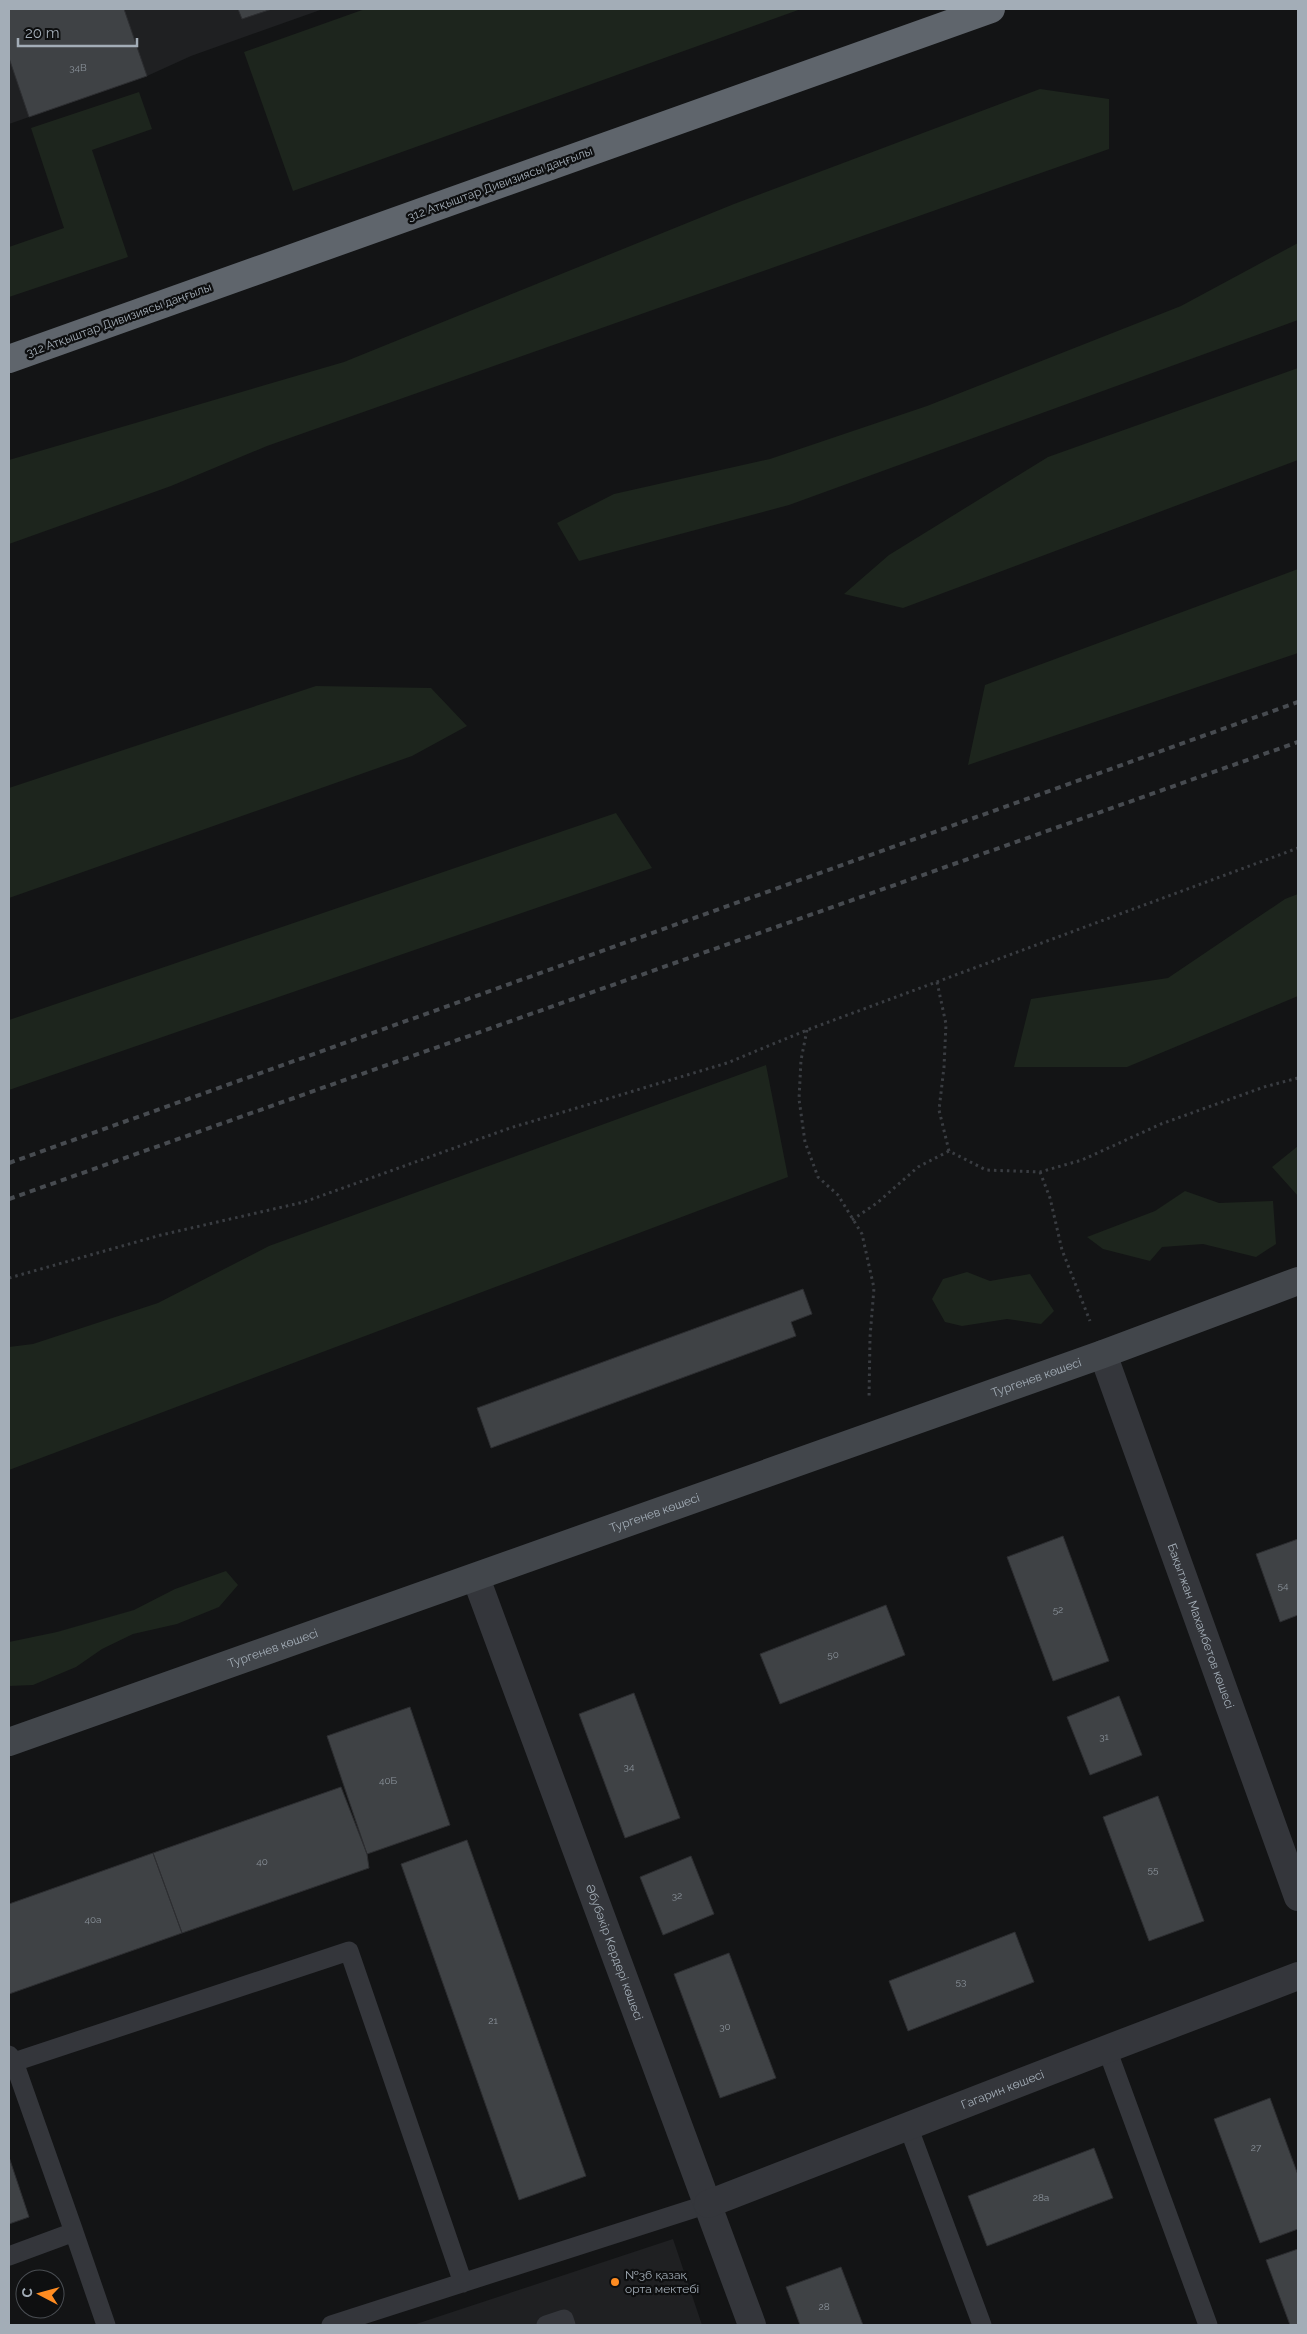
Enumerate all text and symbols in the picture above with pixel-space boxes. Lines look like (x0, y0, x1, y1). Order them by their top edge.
scale bar (18, 15, 136, 47)
text: 20 m (25, 24, 60, 42)
house number: 34В (69, 62, 87, 73)
street label: 312 Атқыштар Дивизиясы даңғылы (406, 144, 594, 224)
street label: 312 Атқыштар Дивизиясы даңғылы (25, 280, 213, 360)
street label: Тургенев көшесі (989, 1355, 1083, 1400)
street label: Тургенев көшесі (608, 1491, 702, 1535)
street label: Бақытжан Махамбетов көшесі (1165, 1542, 1237, 1710)
house number: 54 (1278, 1580, 1289, 1591)
house number: 52 (1053, 1604, 1063, 1615)
street label: Тургенев көшесі (226, 1626, 320, 1671)
house number: 50 (827, 1649, 839, 1660)
house number: 31 (1099, 1731, 1110, 1742)
house number: 34 (624, 1761, 635, 1772)
house number: 40Б (379, 1775, 398, 1786)
house number: 40 (256, 1856, 268, 1867)
house number: 55 (1148, 1864, 1159, 1875)
street label: Әбубәкір Кердері көшесі (583, 1882, 646, 2022)
house number: 32 (672, 1890, 682, 1901)
house number: 40а (84, 1914, 102, 1925)
house number: 53 (956, 1976, 966, 1987)
house number: 21 (488, 2015, 498, 2026)
house number: 30 (719, 2021, 731, 2032)
street label: Гагарин көшесі (959, 2067, 1046, 2112)
house number: 27 (1251, 2142, 1262, 2153)
house number: 28а (1033, 2192, 1049, 2203)
place label: №36 қазақ орта мектебі (625, 2268, 699, 2296)
north arrow (15, 2269, 65, 2319)
marker: №36 қазақ орта мектебі (609, 2276, 621, 2288)
text: С (19, 2287, 36, 2298)
house number: 28 (818, 2301, 830, 2312)

